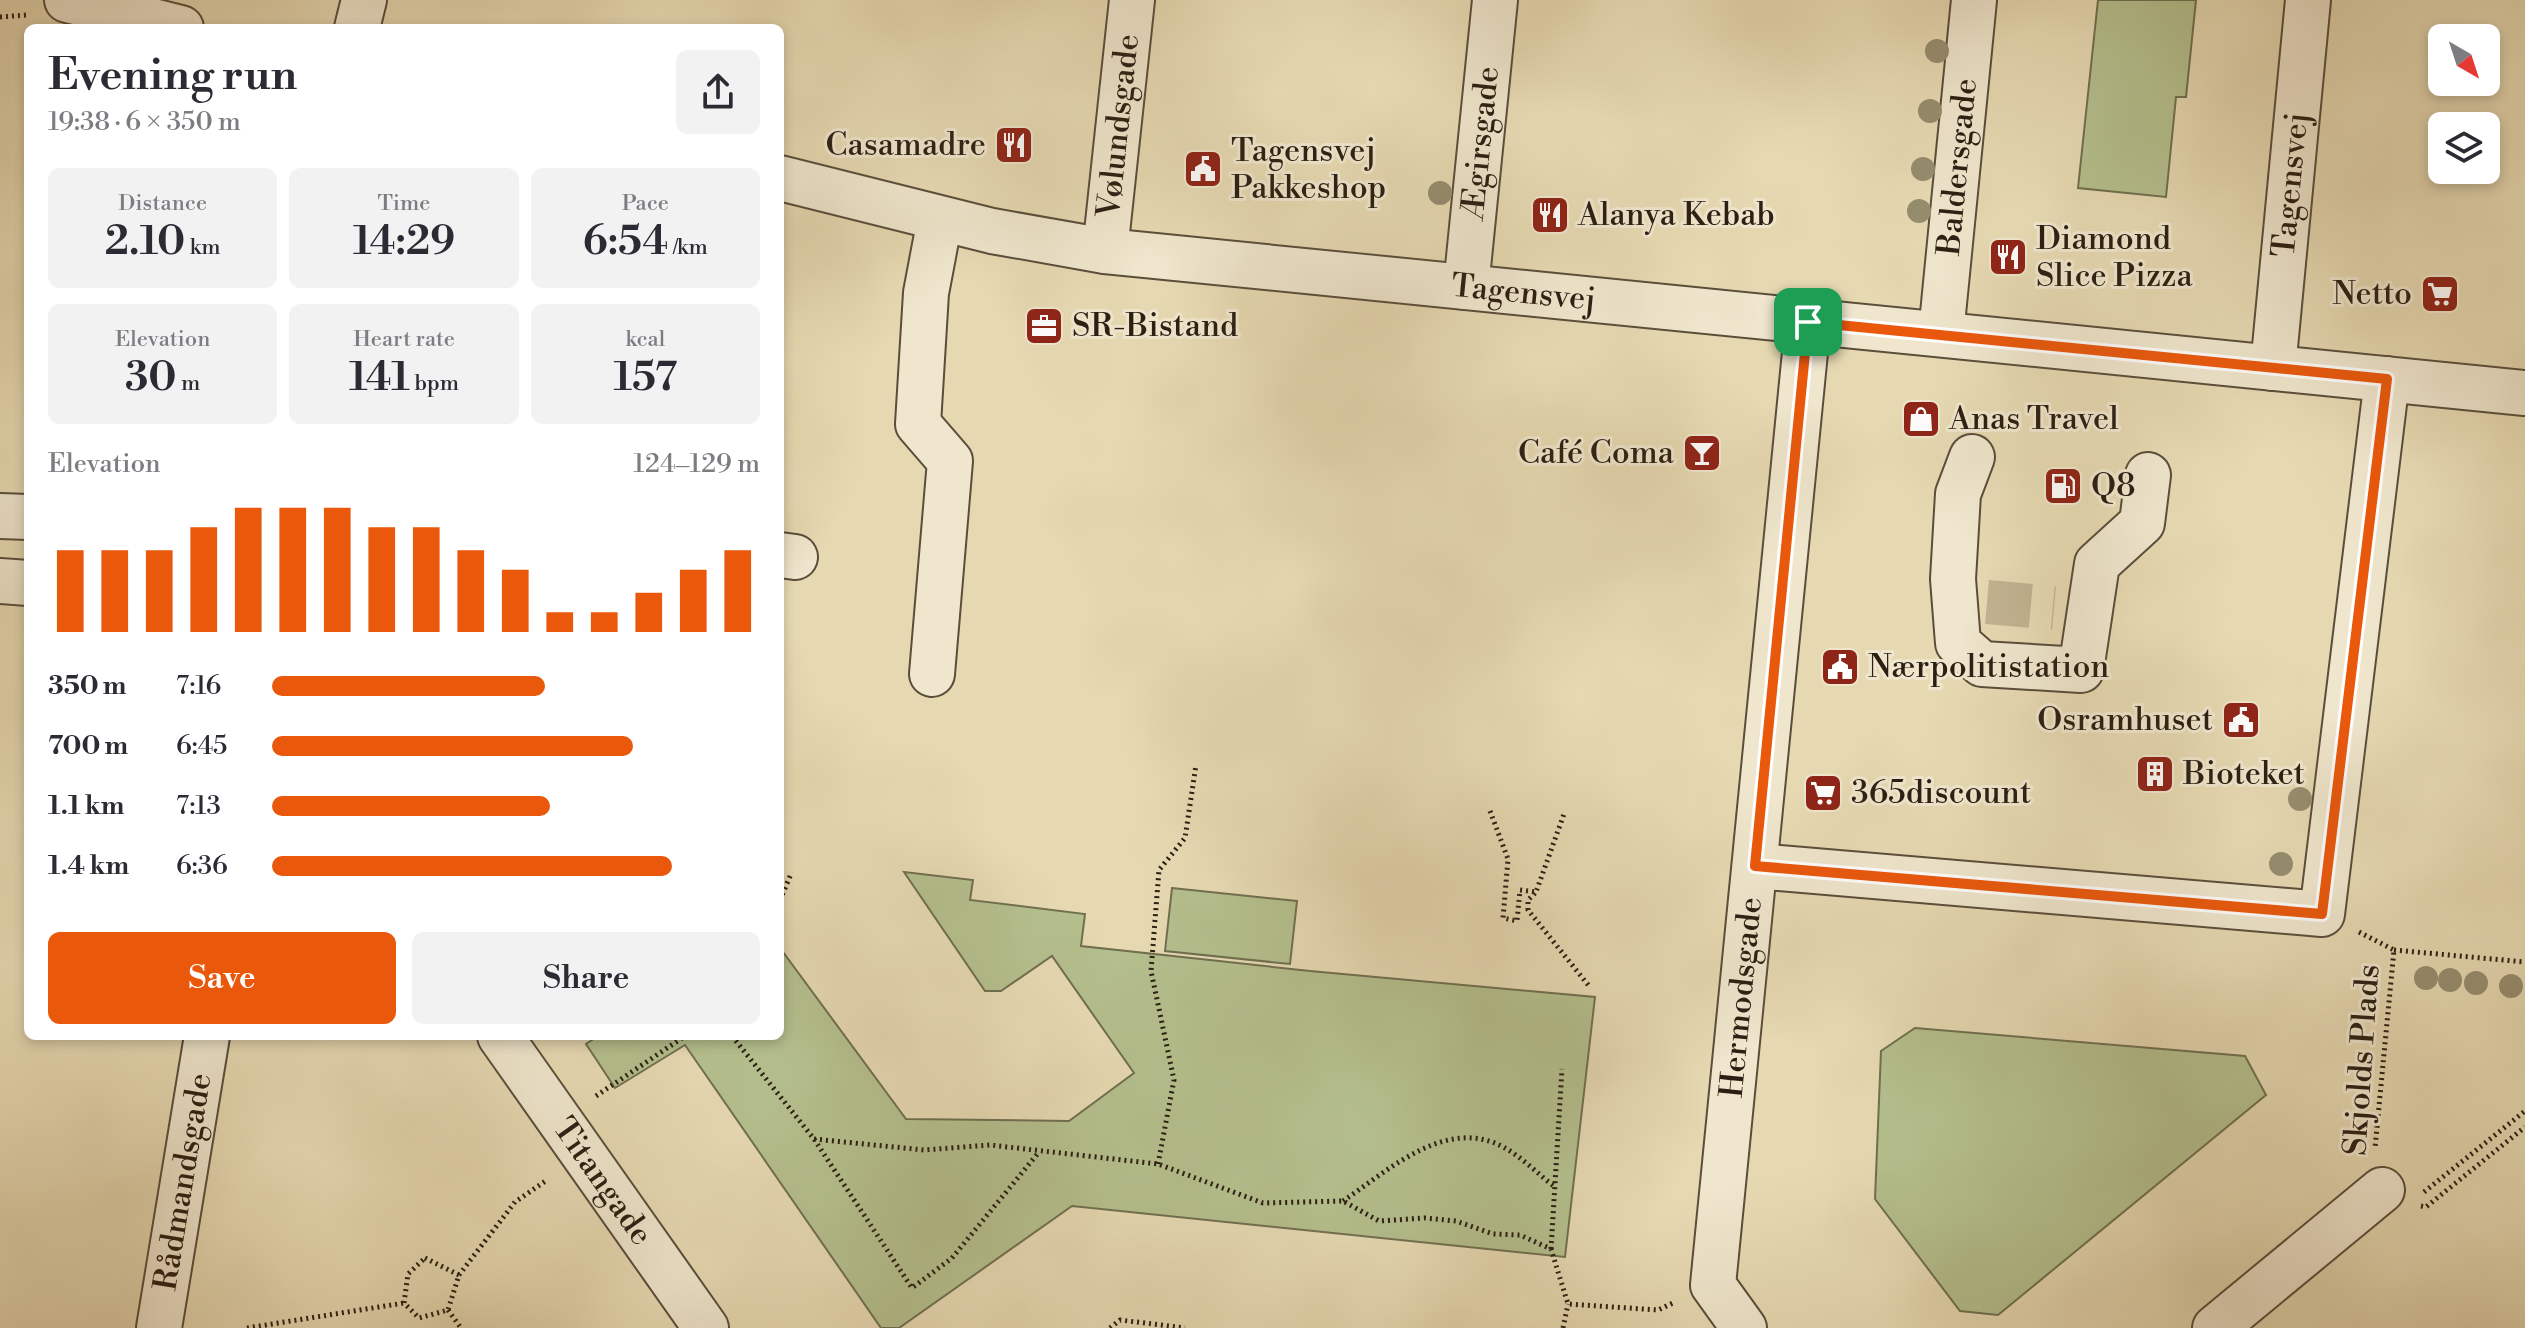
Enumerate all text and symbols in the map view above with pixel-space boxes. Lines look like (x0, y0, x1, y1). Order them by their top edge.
north arrow (2428, 24, 2500, 96)
map controls (2428, 24, 2500, 184)
street label: Vølundsgade (1089, 32, 1148, 220)
text: Evening run (48, 48, 297, 103)
button: share (676, 50, 760, 134)
street label: Ægirsgade (1453, 64, 1508, 223)
street label: Baldersgade (1929, 77, 1986, 258)
text: 19:38 · 6 × 350 m (48, 106, 241, 138)
street label: Tagensvej (2264, 111, 2317, 259)
button: layers (2428, 112, 2500, 184)
restaurant icon: Casamadre (993, 124, 1035, 166)
place label: Casamadre (825, 125, 986, 165)
place label: Tagensvej Pakkeshop (1231, 131, 1386, 208)
public building icon: Tagensvej Pakkeshop (1182, 148, 1224, 190)
text: Distance (118, 190, 207, 217)
text: Time (378, 190, 430, 217)
text: Pace (622, 190, 669, 217)
restaurant icon: Alanya Kebab (1529, 194, 1571, 236)
place label: Alanya Kebab (1577, 195, 1775, 235)
text: 2.10 (105, 217, 185, 267)
text: 14:29 (353, 217, 455, 267)
text: 6:54 (583, 217, 668, 267)
place label: Diamond Slice Pizza (2036, 219, 2193, 296)
text: km (185, 234, 221, 261)
text: /km (668, 234, 708, 261)
restaurant icon: Diamond Slice Pizza (1987, 236, 2029, 278)
street label: Tagensvej (1449, 266, 1598, 320)
supermarket icon: Netto (2419, 273, 2461, 315)
place label: Netto (2332, 274, 2412, 314)
pin (1774, 288, 1842, 356)
icon: arrive (1786, 300, 1830, 344)
office icon: SR-Bistand (1023, 305, 1065, 347)
place label: SR-Bistand (1072, 306, 1238, 346)
text: Elevation (115, 326, 210, 353)
text: Heart rate (353, 326, 455, 353)
text: kcal (625, 326, 665, 353)
text: 30 (125, 353, 177, 403)
text: 141 (349, 353, 410, 403)
text: 157 (614, 353, 677, 403)
text: m (177, 370, 200, 397)
text: bpm (410, 370, 459, 397)
shop icon: Anas Travel (1900, 398, 1942, 440)
place label: Anas Travel (1948, 399, 2119, 439)
bar icon: Café Coma (1681, 432, 1723, 474)
place label: Café Coma (1518, 433, 1675, 473)
text: Elevation (48, 448, 161, 480)
text: 124–129 m (633, 448, 760, 480)
fuel station icon: Q8 (2042, 465, 2084, 507)
place label: Q8 (2091, 466, 2136, 506)
public building icon: Nærpolitistation (1819, 646, 1861, 688)
place label: Nærpolitistation (1868, 647, 2109, 687)
text: 350 m (48, 670, 127, 702)
text: 7:16 (176, 670, 221, 702)
public building icon: Osramhuset (2220, 699, 2262, 741)
place label: Osramhuset (2037, 700, 2213, 740)
text: 700 m (48, 730, 128, 762)
text: 6:45 (176, 730, 227, 762)
building icon: Bioteket (2134, 753, 2176, 795)
place label: Bioteket (2182, 754, 2305, 794)
supermarket icon: 365discount (1802, 772, 1844, 814)
place label: 365discount (1851, 773, 2031, 813)
text: 1.1 km (48, 790, 124, 822)
text: 7:13 (176, 790, 221, 822)
text: 1.4 km (48, 850, 129, 882)
text: 6:36 (176, 850, 228, 882)
street label: Hermodsgade (1712, 895, 1771, 1100)
button: Save (48, 932, 396, 1024)
button: Share (412, 932, 760, 1024)
street label: Skjolds Plads (2335, 963, 2389, 1157)
street label: Rådmandsgade (145, 1070, 221, 1294)
street label: Titangade (544, 1110, 661, 1253)

